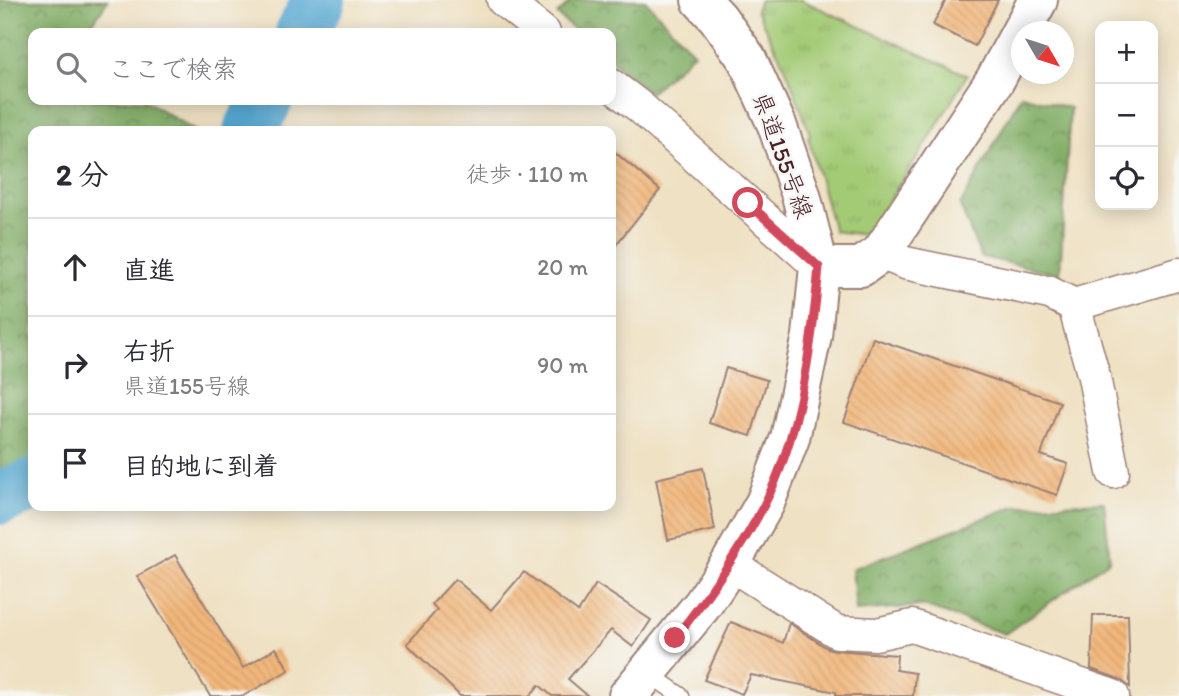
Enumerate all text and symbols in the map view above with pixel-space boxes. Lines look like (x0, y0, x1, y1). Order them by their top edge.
north arrow (1011, 21, 1074, 84)
map controls (1095, 21, 1158, 210)
button: + (1095, 21, 1158, 84)
search box (28, 28, 616, 105)
icon: search (52, 48, 90, 86)
text: ここで検索 (108, 53, 238, 85)
button: − (1095, 84, 1158, 147)
street label: 県道155号線 (747, 88, 819, 222)
button: locate (1095, 147, 1158, 210)
text: 2 分 (56, 156, 109, 193)
text: 徒歩 · 110 m (466, 160, 588, 188)
route start (732, 187, 763, 218)
icon: ahead (56, 248, 94, 286)
text: 20 m (537, 253, 588, 281)
text: 直進 (123, 254, 175, 286)
text: 右折 (123, 335, 175, 367)
icon: right (56, 346, 94, 384)
text: 90 m (537, 351, 588, 379)
text: 県道155号線 (123, 372, 250, 400)
icon: arrive (56, 444, 94, 482)
text: 目的地に到着 (123, 450, 279, 482)
route end (659, 622, 690, 653)

